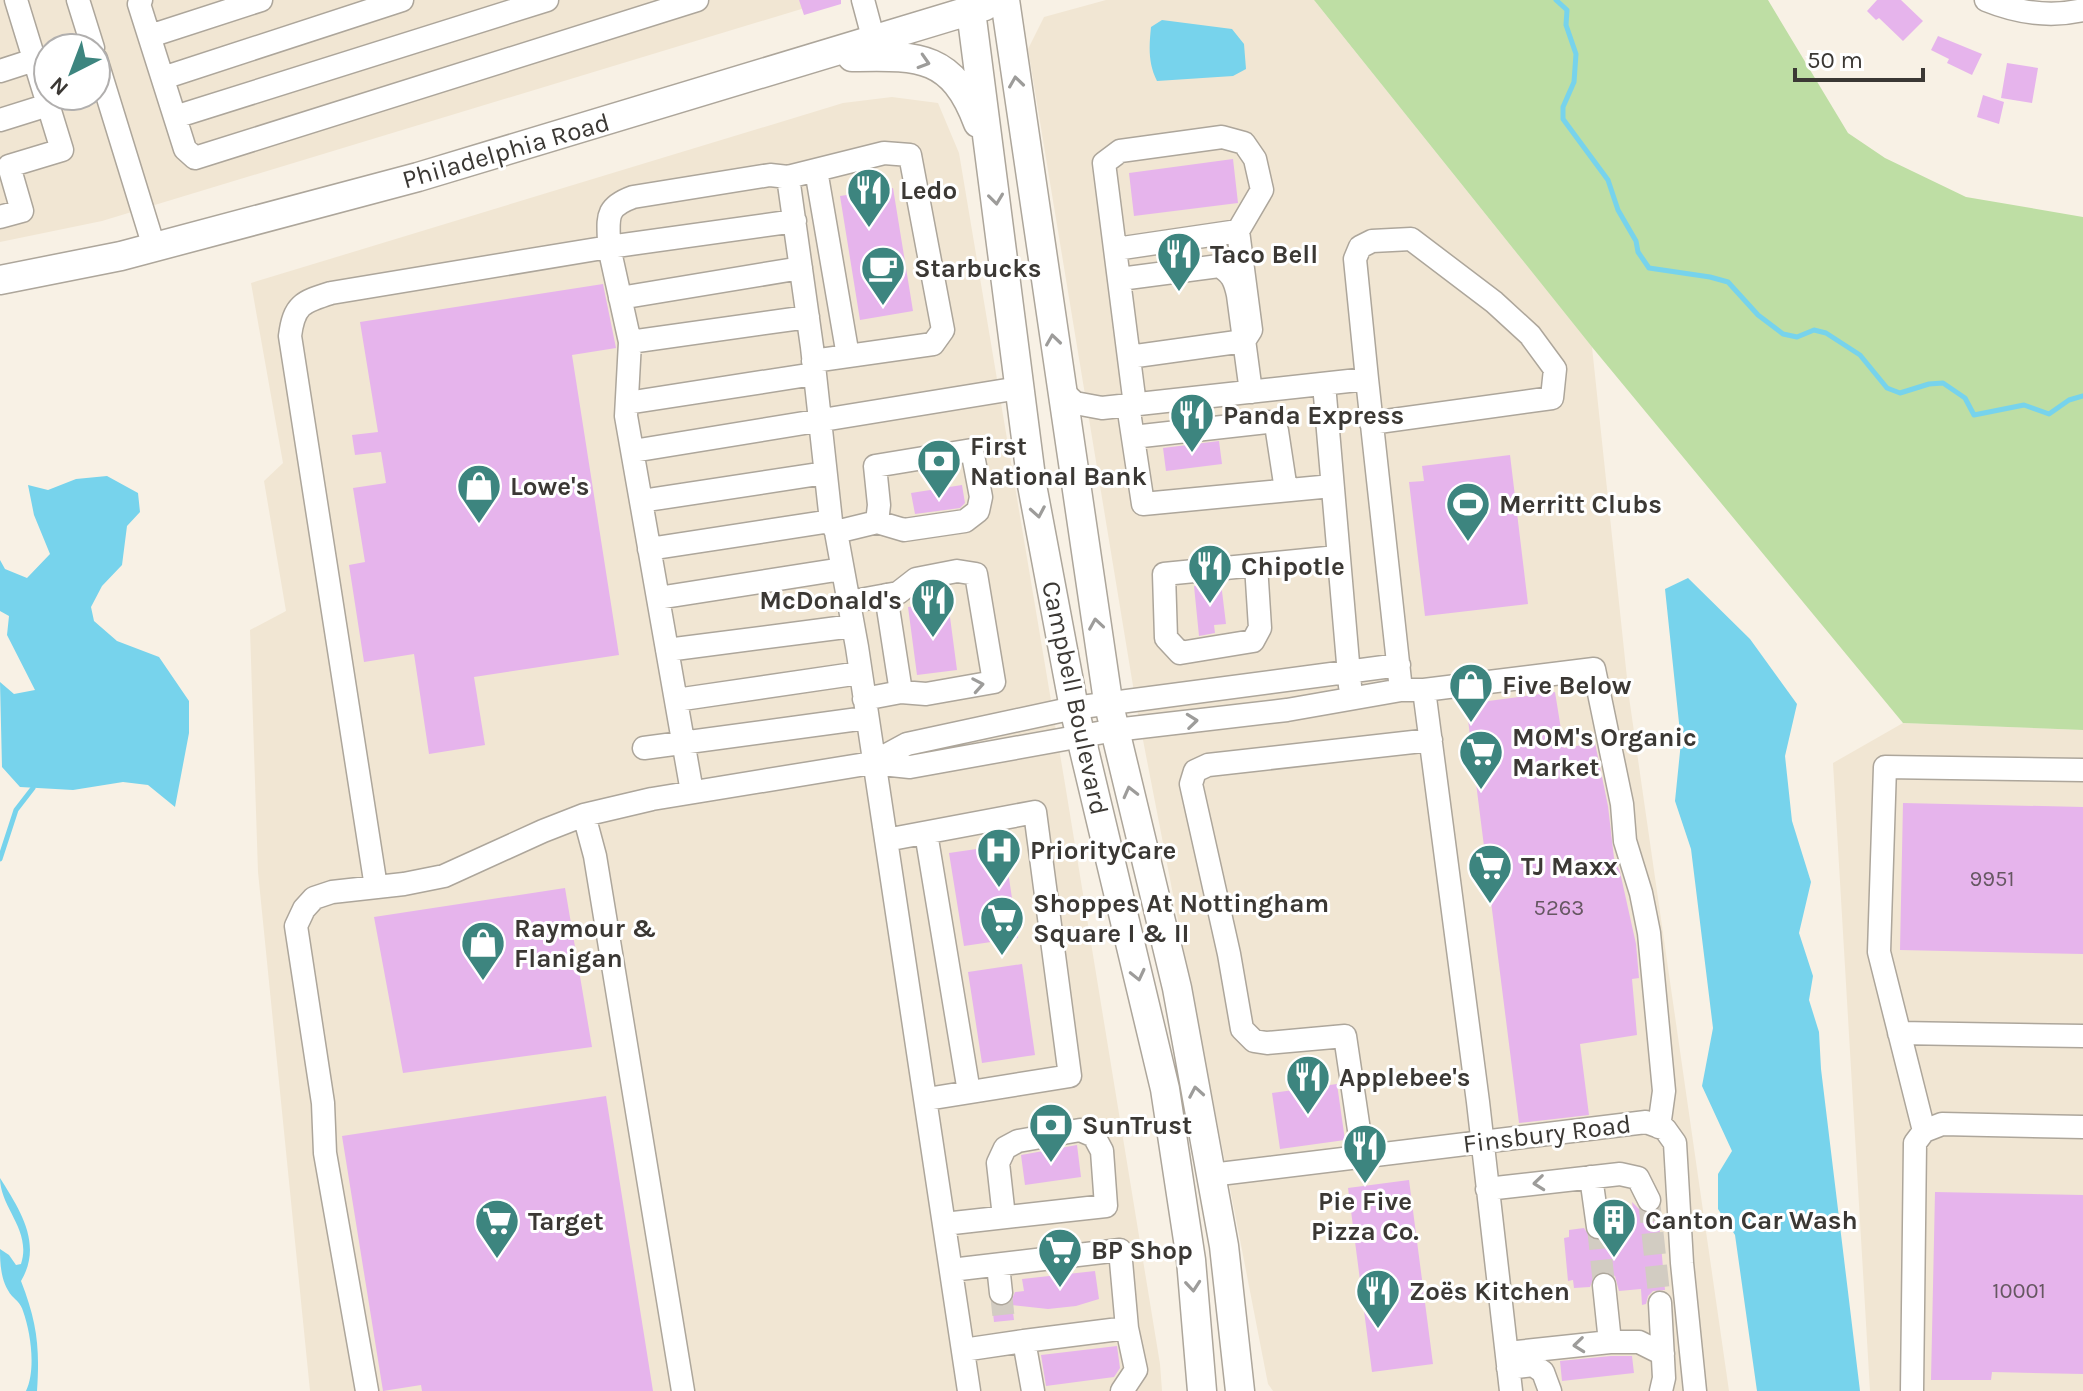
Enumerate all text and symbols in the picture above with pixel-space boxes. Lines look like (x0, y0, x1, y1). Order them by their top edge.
north arrow (32, 32, 112, 112)
scale bar (1795, 32, 1923, 82)
text: 50 m (1807, 46, 1863, 74)
one-way arrow (917, 53, 930, 69)
text: N (45, 71, 74, 101)
one-way arrow (1008, 75, 1025, 89)
street label: Philadelphia Road (399, 107, 613, 195)
restaurant icon: Ledo (845, 166, 893, 229)
place label: Ledo (900, 175, 957, 206)
one-way arrow (987, 193, 1004, 206)
restaurant icon: Taco Bell (1155, 230, 1203, 293)
place label: Taco Bell (1210, 239, 1318, 270)
cafe icon: Starbucks (859, 244, 907, 307)
place label: Starbucks (914, 253, 1041, 284)
one-way arrow (1045, 333, 1062, 346)
restaurant icon: Panda Express (1168, 391, 1216, 454)
place label: Panda Express (1223, 400, 1404, 431)
place label: First National Bank (970, 431, 1147, 492)
bank icon: First National Bank (915, 437, 963, 500)
shop icon: Lowe's (455, 462, 503, 525)
place label: Lowe's (510, 471, 589, 502)
sports icon: Merritt Clubs (1444, 480, 1492, 543)
place label: Merritt Clubs (1499, 489, 1662, 520)
one-way arrow (1028, 506, 1045, 519)
restaurant icon: Chipotle (1186, 542, 1234, 605)
place label: Chipotle (1241, 551, 1345, 582)
restaurant icon: McDonald's (909, 576, 957, 639)
street label: Campbell Boulevard (1035, 578, 1115, 818)
place label: McDonald's (759, 585, 902, 616)
one-way arrow (1088, 617, 1105, 631)
shop icon: Five Below (1447, 661, 1495, 724)
place label: Five Below (1502, 670, 1632, 701)
one-way arrow (972, 678, 985, 695)
one-way arrow (1186, 713, 1199, 730)
place label: MOM's Organic Market (1512, 722, 1697, 783)
supermarket icon: MOM's Organic Market (1457, 728, 1505, 791)
one-way arrow (1122, 786, 1139, 800)
hospital icon: PriorityCare (975, 826, 1023, 889)
place label: PriorityCare (1030, 835, 1176, 866)
supermarket icon: TJ Maxx (1466, 842, 1514, 905)
place label: TJ Maxx (1521, 851, 1618, 882)
house number: 9951 (1969, 866, 2015, 892)
place label: Shoppes At Nottingham Square I & II (1033, 888, 1329, 949)
supermarket icon: Shoppes At Nottingham Square I & II (978, 894, 1026, 957)
house number: 5263 (1534, 895, 1584, 921)
place label: Raymour & Flanigan (514, 913, 657, 974)
shop icon: Raymour & Flanigan (459, 919, 507, 982)
one-way arrow (1128, 968, 1145, 982)
restaurant icon: Applebee's (1284, 1053, 1332, 1116)
place label: Applebee's (1339, 1062, 1471, 1093)
one-way arrow (1189, 1086, 1206, 1099)
bank icon: SunTrust (1027, 1101, 1075, 1164)
street label: Finsbury Road (1461, 1108, 1633, 1160)
place label: SunTrust (1082, 1110, 1192, 1141)
restaurant icon: Pie Five Pizza Co. (1341, 1122, 1389, 1185)
one-way arrow (1532, 1174, 1546, 1191)
place label: Pie Five Pizza Co. (1311, 1186, 1419, 1247)
building icon: Canton Car Wash (1590, 1196, 1638, 1259)
supermarket icon: Target (473, 1197, 521, 1260)
place label: Canton Car Wash (1645, 1205, 1858, 1236)
place label: Target (528, 1206, 604, 1237)
supermarket icon: BP Shop (1036, 1226, 1084, 1289)
place label: BP Shop (1091, 1235, 1193, 1266)
restaurant icon: Zoës Kitchen (1354, 1267, 1402, 1330)
place label: Zoës Kitchen (1409, 1276, 1570, 1307)
house number: 10001 (1992, 1278, 2046, 1304)
one-way arrow (1184, 1280, 1201, 1293)
one-way arrow (1572, 1337, 1585, 1354)

